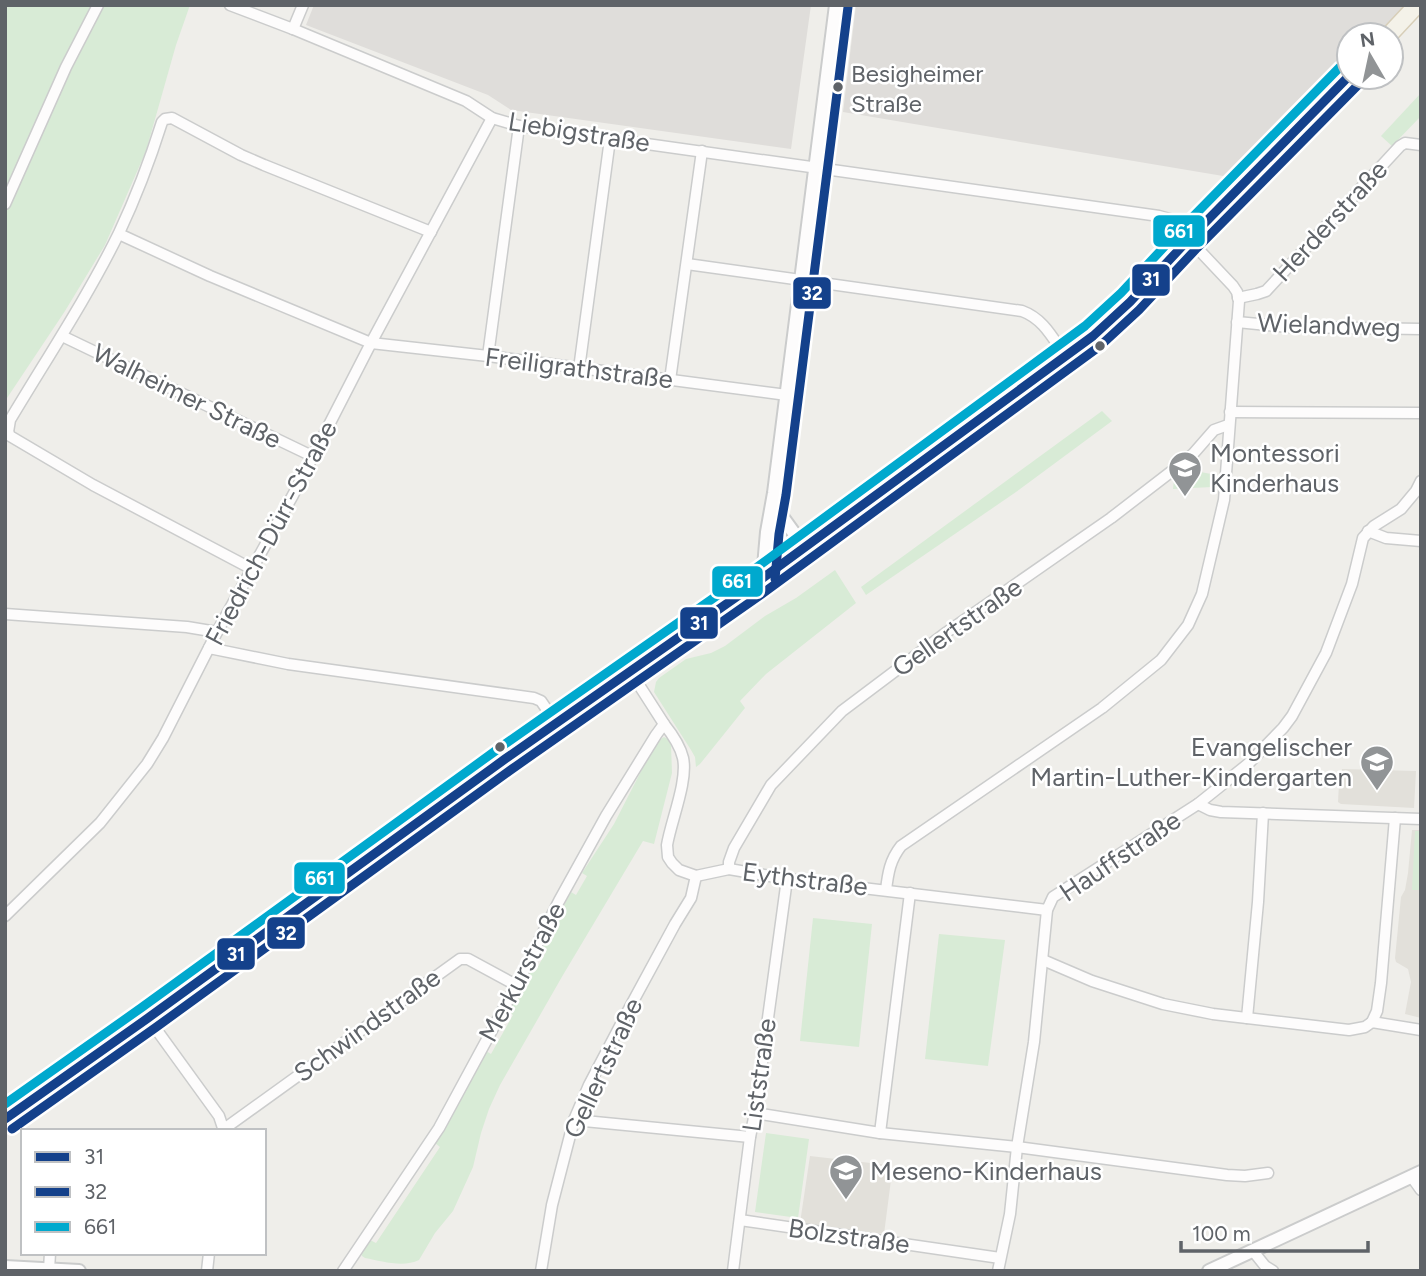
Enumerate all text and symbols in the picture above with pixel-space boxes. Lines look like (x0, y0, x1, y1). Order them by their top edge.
north arrow (1335, 21, 1405, 91)
text: N (1358, 27, 1376, 52)
place label: Besigheimer Straße (851, 59, 983, 118)
marker: Besigheimer Straße (831, 80, 845, 94)
street label: Liebigstraße (506, 105, 652, 159)
street label: Herderstraße (1266, 154, 1394, 288)
line badge: 661 (1152, 214, 1206, 248)
text: 661 (1164, 220, 1194, 243)
line badge: 31 (1131, 263, 1171, 297)
text: 31 (1142, 268, 1160, 291)
line badge: 32 (792, 276, 832, 310)
text: 32 (801, 282, 823, 305)
street label: Wielandweg (1257, 307, 1401, 343)
street label: Walheimer Straße (87, 336, 287, 456)
unlabelled marker (1093, 339, 1107, 353)
street label: Freiligrathstraße (483, 341, 675, 395)
street label: Friedrich-Dürr-Straße (198, 415, 344, 651)
place label: Montessori Kinderhaus (1210, 437, 1340, 499)
school or university icon: Montessori Kinderhaus (1166, 449, 1204, 498)
line badge: 661 (711, 565, 764, 598)
text: 661 (722, 570, 752, 593)
street label: Gellertstraße (886, 571, 1028, 683)
line badge: 31 (679, 606, 719, 640)
text: 31 (690, 612, 708, 635)
place label: Evangelischer Martin-Luther-Kindergarten (1030, 731, 1352, 793)
unlabelled marker (493, 740, 507, 754)
school or university icon: Evangelischer Martin-Luther-Kindergarten (1358, 743, 1396, 792)
street label: Hauffstraße (1053, 804, 1187, 908)
street label: Eythstraße (740, 855, 870, 903)
line badge: 661 (293, 861, 346, 895)
text: 661 (305, 867, 335, 890)
street label: Merkurstraße (472, 897, 572, 1047)
line badge: 32 (266, 916, 306, 950)
text: 32 (275, 922, 297, 945)
line badge: 31 (216, 937, 256, 971)
text: 31 (227, 943, 245, 966)
street label: Schwindstraße (287, 961, 447, 1089)
street label: Gellertstraße (557, 993, 649, 1143)
street label: Liststraße (735, 1016, 783, 1134)
legend (21, 1129, 266, 1255)
text: 31 (84, 1144, 104, 1169)
school or university icon: Meseno-Kinderhaus (827, 1152, 865, 1201)
place label: Meseno-Kinderhaus (870, 1155, 1102, 1187)
text: 32 (84, 1179, 107, 1204)
scale bar (1181, 1210, 1368, 1254)
street label: Bolzstraße (786, 1212, 912, 1260)
text: 661 (84, 1214, 116, 1239)
text: 100 m (1192, 1221, 1251, 1246)

